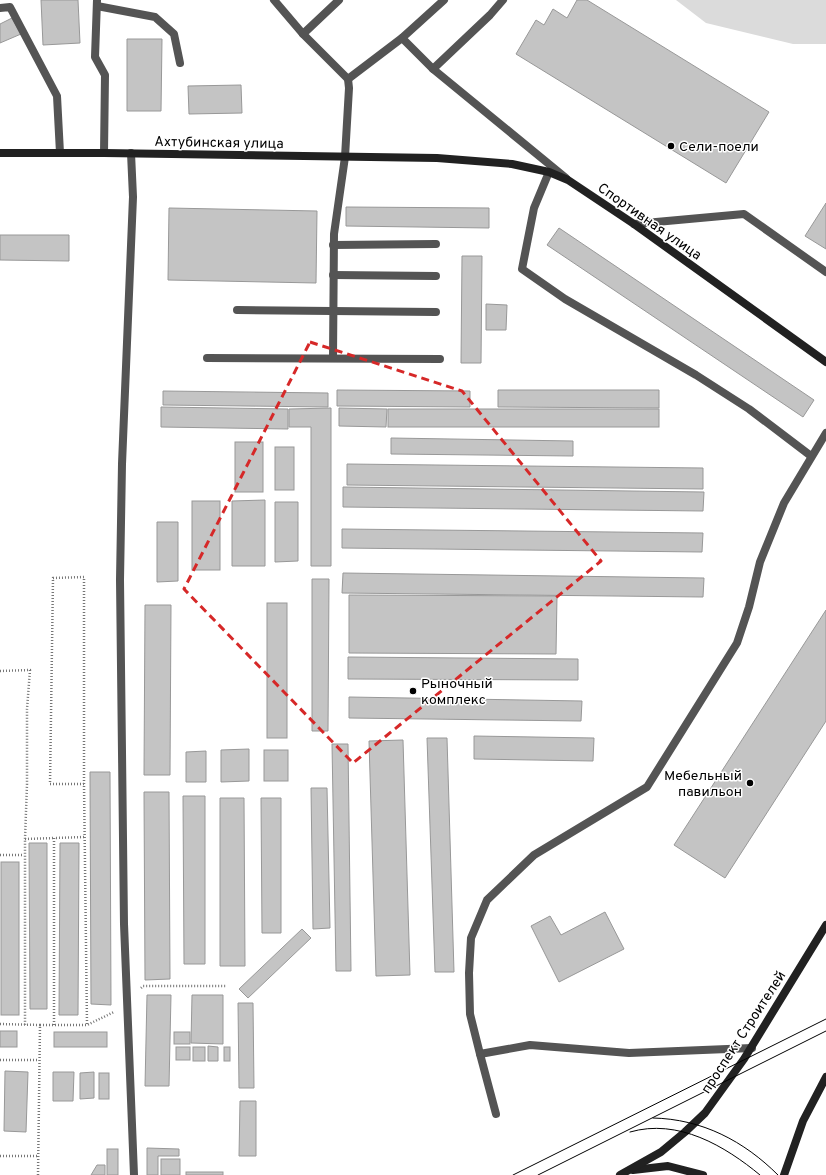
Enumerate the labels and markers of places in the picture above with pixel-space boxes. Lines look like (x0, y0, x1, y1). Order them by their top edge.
place label: Сели-поели (679, 139, 759, 156)
marker: Сели-поели (666, 141, 676, 151)
place label: Рыночный комплекс (421, 676, 493, 709)
marker: Рыночный комплекс (408, 686, 418, 696)
place label: Мебельный павильон (664, 768, 742, 801)
marker: Мебельный павильон (745, 778, 755, 788)

